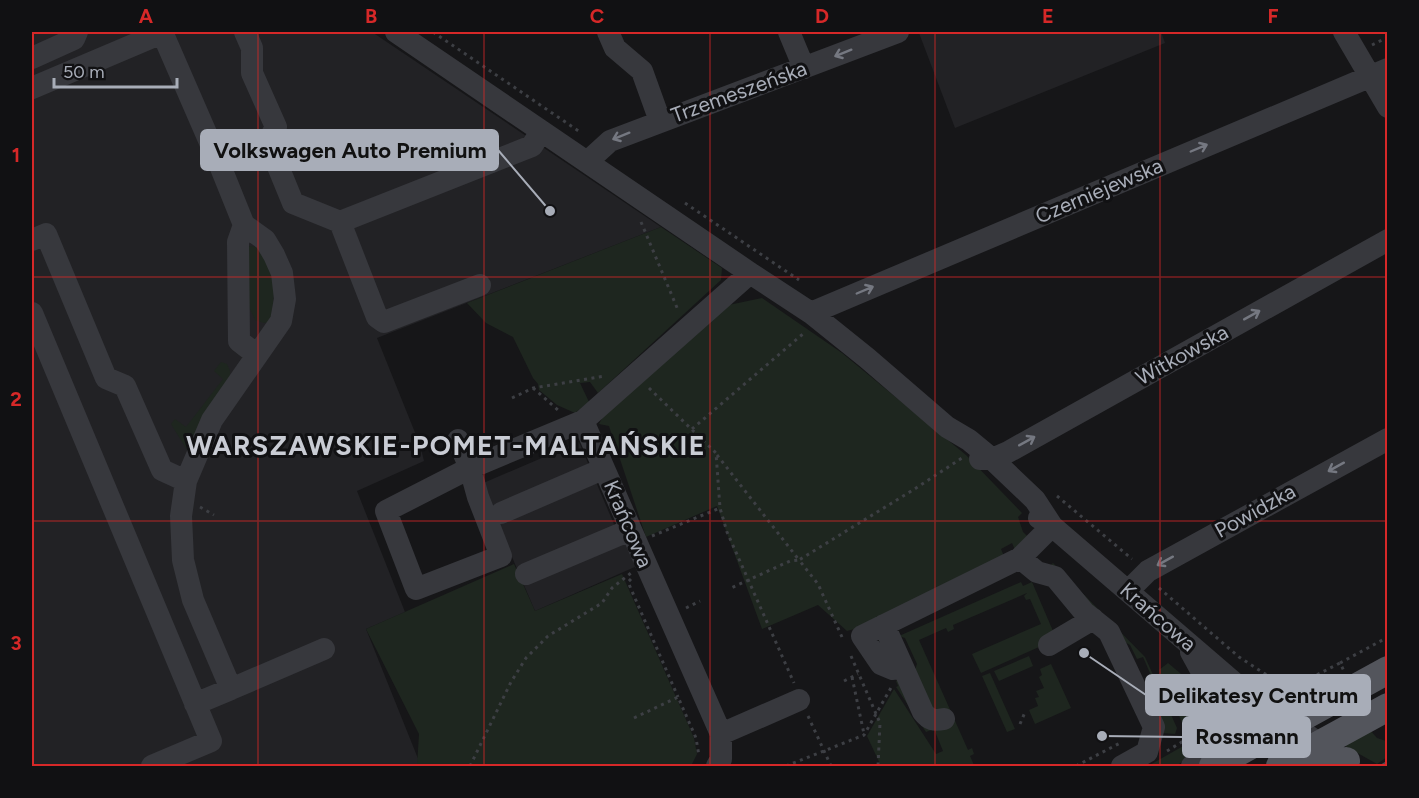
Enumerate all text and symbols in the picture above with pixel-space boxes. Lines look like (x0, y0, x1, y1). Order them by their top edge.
text: A (139, 4, 154, 28)
text: B (365, 4, 377, 28)
text: C (590, 4, 604, 28)
text: D (815, 4, 829, 28)
text: E (1042, 4, 1054, 28)
text: F (1267, 4, 1279, 28)
one-way arrow (835, 48, 853, 59)
scale bar (54, 51, 177, 89)
street label: Trzemeszeńska (668, 55, 810, 128)
text: 50 m (63, 61, 105, 83)
callout: Volkswagen Auto Premium (201, 130, 498, 170)
one-way arrow (613, 132, 631, 143)
text: Volkswagen Auto Premium (213, 137, 487, 164)
one-way arrow (1190, 142, 1208, 153)
text: 1 (12, 143, 20, 167)
street label: Czerniejewska (1031, 152, 1166, 229)
one-way arrow (855, 284, 874, 295)
one-way arrow (1243, 309, 1260, 321)
street label: Witkowska (1131, 319, 1232, 390)
text: 2 (10, 387, 22, 411)
district label: WARSZAWSKIE-POMET-MALTAŃSKIE (186, 429, 706, 462)
one-way arrow (1018, 435, 1035, 447)
one-way arrow (1328, 461, 1345, 473)
street label: Krańcowa (599, 476, 658, 571)
street label: Powidzka (1210, 478, 1300, 543)
one-way arrow (1157, 556, 1175, 567)
street label: Krańcowa (1115, 577, 1201, 656)
text: 3 (10, 631, 22, 655)
callout: Delikatesy Centrum (1146, 675, 1370, 715)
text: Delikatesy Centrum (1158, 682, 1358, 709)
callout: Rossmann (1183, 717, 1310, 757)
text: Rossmann (1195, 723, 1299, 750)

